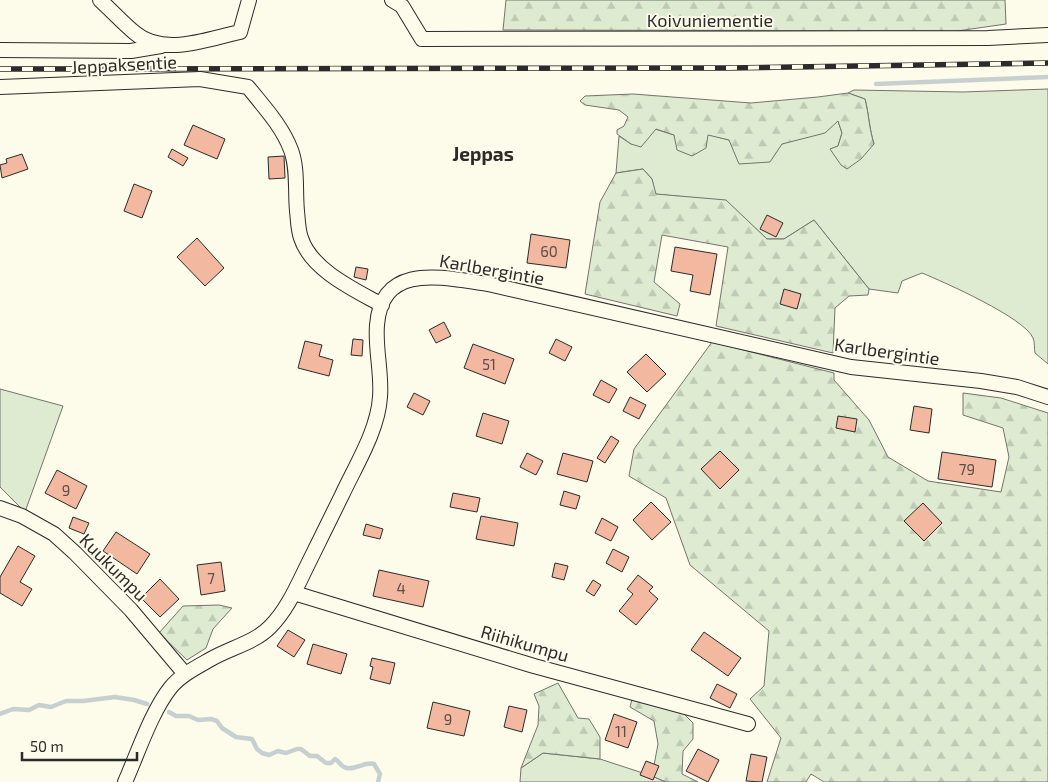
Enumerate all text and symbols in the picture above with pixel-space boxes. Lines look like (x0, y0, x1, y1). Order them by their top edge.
street label: Koivuniementie (647, 9, 773, 31)
street label: Jeppaksentie (71, 50, 177, 78)
district label: Jeppas (452, 142, 514, 165)
house number: 60 (540, 242, 558, 260)
street label: Karlbergintie (438, 249, 546, 289)
street label: Karlbergintie (833, 333, 941, 369)
house number: 51 (482, 355, 496, 373)
house number: 79 (959, 460, 975, 478)
house number: 9 (62, 481, 70, 499)
street label: Kuukumpu (75, 528, 153, 606)
house number: 7 (207, 569, 215, 587)
house number: 4 (396, 579, 406, 597)
street label: Riihikumpu (478, 620, 572, 666)
house number: 9 (444, 710, 452, 728)
house number: 11 (615, 722, 627, 740)
scale bar (22, 730, 138, 762)
text: 50 m (30, 737, 64, 755)

